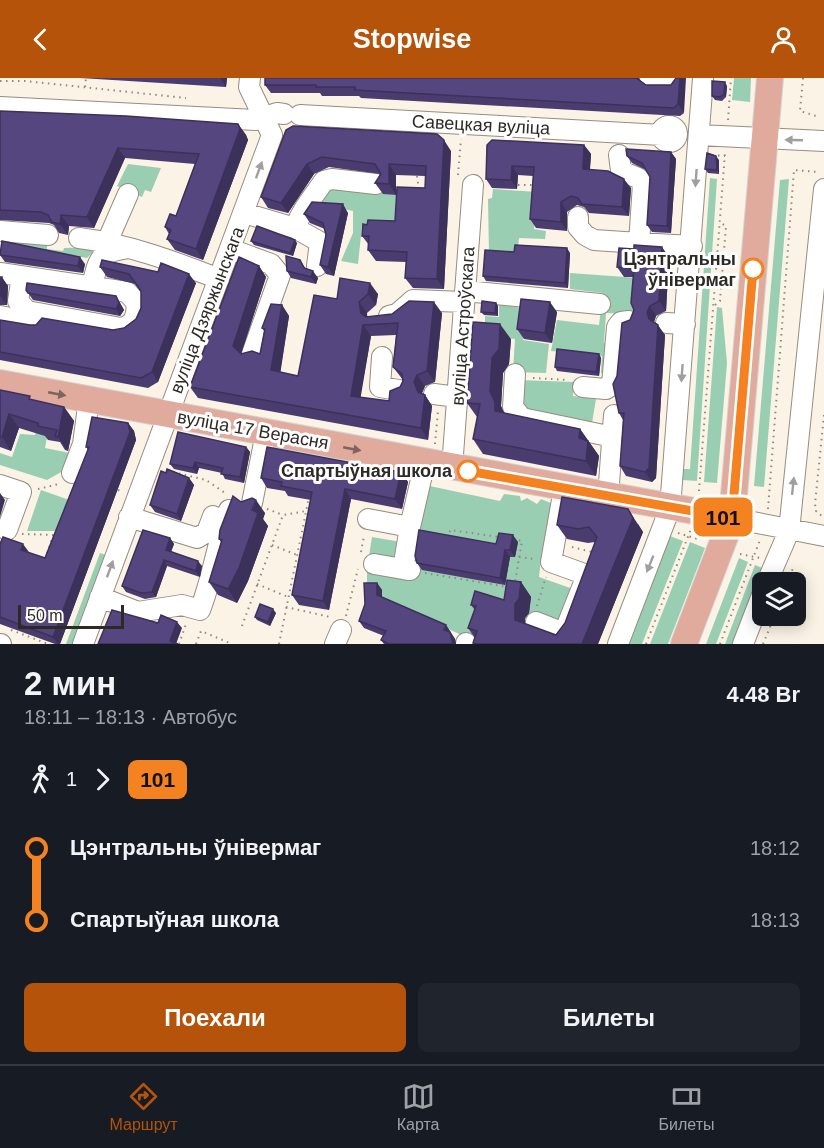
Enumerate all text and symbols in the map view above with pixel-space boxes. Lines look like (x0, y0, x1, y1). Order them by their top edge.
icon: back (24, 23, 57, 56)
icon: person (767, 23, 800, 56)
text: Stopwise (353, 24, 471, 54)
street label: Савецкая вуліца (411, 111, 552, 139)
one-way arrow (785, 135, 804, 144)
one-way arrow (255, 161, 265, 179)
one-way arrow (691, 169, 701, 188)
street label: вуліца Дзяржынскага (166, 223, 248, 396)
street label: вуліца Астроўскага (447, 245, 479, 406)
place label: Цэнтральны ўнівермаг (623, 249, 736, 290)
marker: Цэнтральны ўнівермаг (742, 258, 764, 280)
one-way arrow (677, 363, 686, 382)
one-way arrow (48, 390, 67, 399)
street label: вуліца 17 Верасня (176, 407, 330, 453)
one-way arrow (343, 445, 362, 454)
marker: Спартыўная школа (457, 460, 479, 482)
place label: Спартыўная школа (281, 461, 453, 481)
one-way arrow (789, 477, 798, 496)
line badge: 101 (688, 498, 758, 536)
text: 101 (705, 506, 741, 529)
one-way arrow (645, 555, 655, 573)
one-way arrow (106, 560, 115, 578)
map controls (752, 572, 806, 626)
button: layers (752, 572, 806, 626)
scale bar (18, 602, 124, 630)
text: 50 m (27, 607, 63, 624)
text: 2 мин (24, 665, 116, 702)
text: 4.48 Br (727, 682, 800, 707)
text: 18:11 – 18:13 · Автобус (24, 706, 237, 728)
icon: walk (24, 763, 57, 796)
icon: forward (86, 763, 119, 796)
text: 1 (66, 768, 77, 790)
text: 101 (140, 768, 175, 791)
text: Цэнтральны ўнівермаг (70, 835, 321, 860)
text: 18:12 (750, 837, 800, 859)
text: Спартыўная школа (70, 907, 279, 932)
text: 18:13 (750, 909, 800, 931)
button: Поехали (24, 983, 406, 1052)
button: Билеты (418, 983, 800, 1052)
tab: Маршрут (110, 1080, 178, 1134)
tab: Карта (397, 1080, 440, 1134)
tab: Билеты (659, 1080, 714, 1134)

